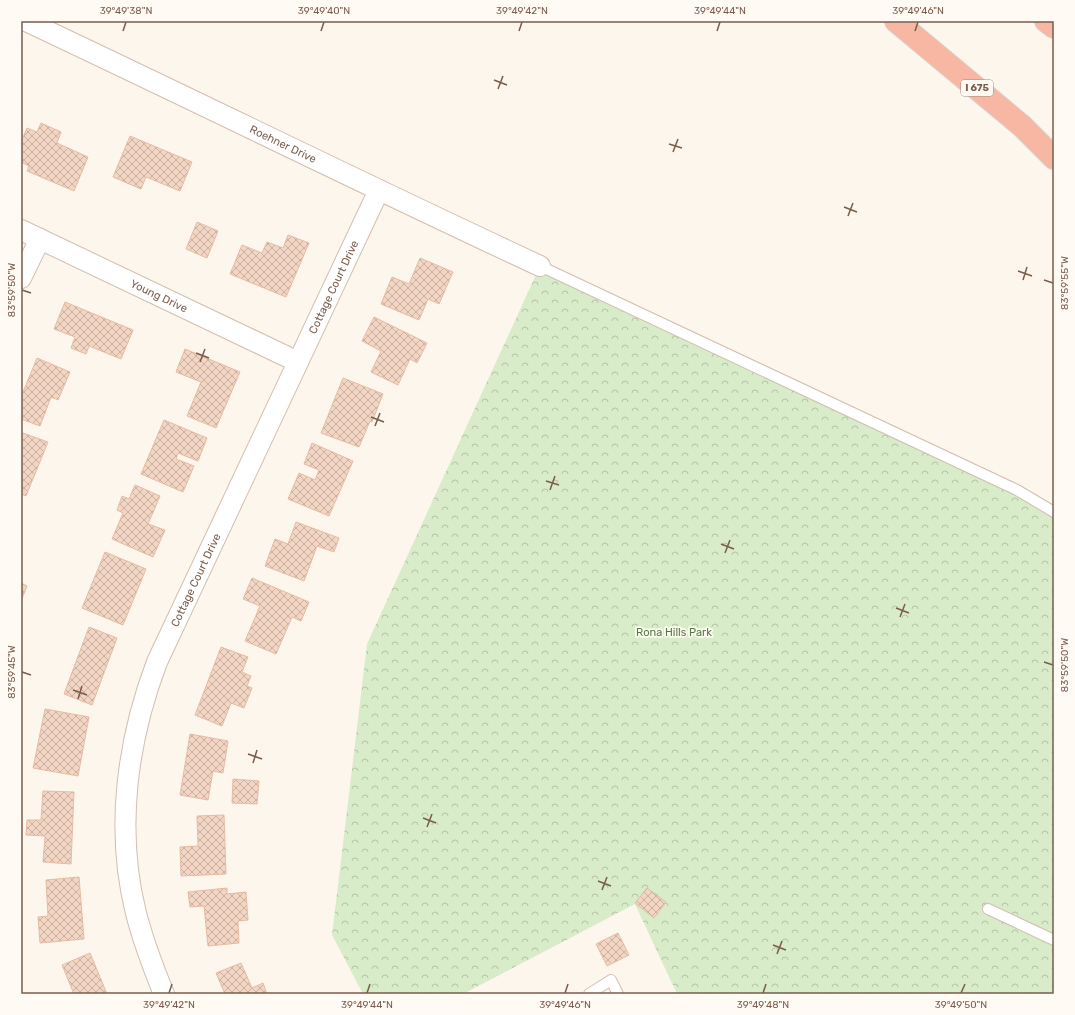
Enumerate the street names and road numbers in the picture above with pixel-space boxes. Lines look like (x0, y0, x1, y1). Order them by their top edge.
road number: I 675 (961, 80, 993, 96)
street label: Roehner Drive (248, 122, 319, 165)
street label: Cottage Court Drive (306, 238, 361, 336)
street label: Young Drive (129, 277, 190, 315)
street label: Cottage Court Drive (168, 531, 223, 629)

